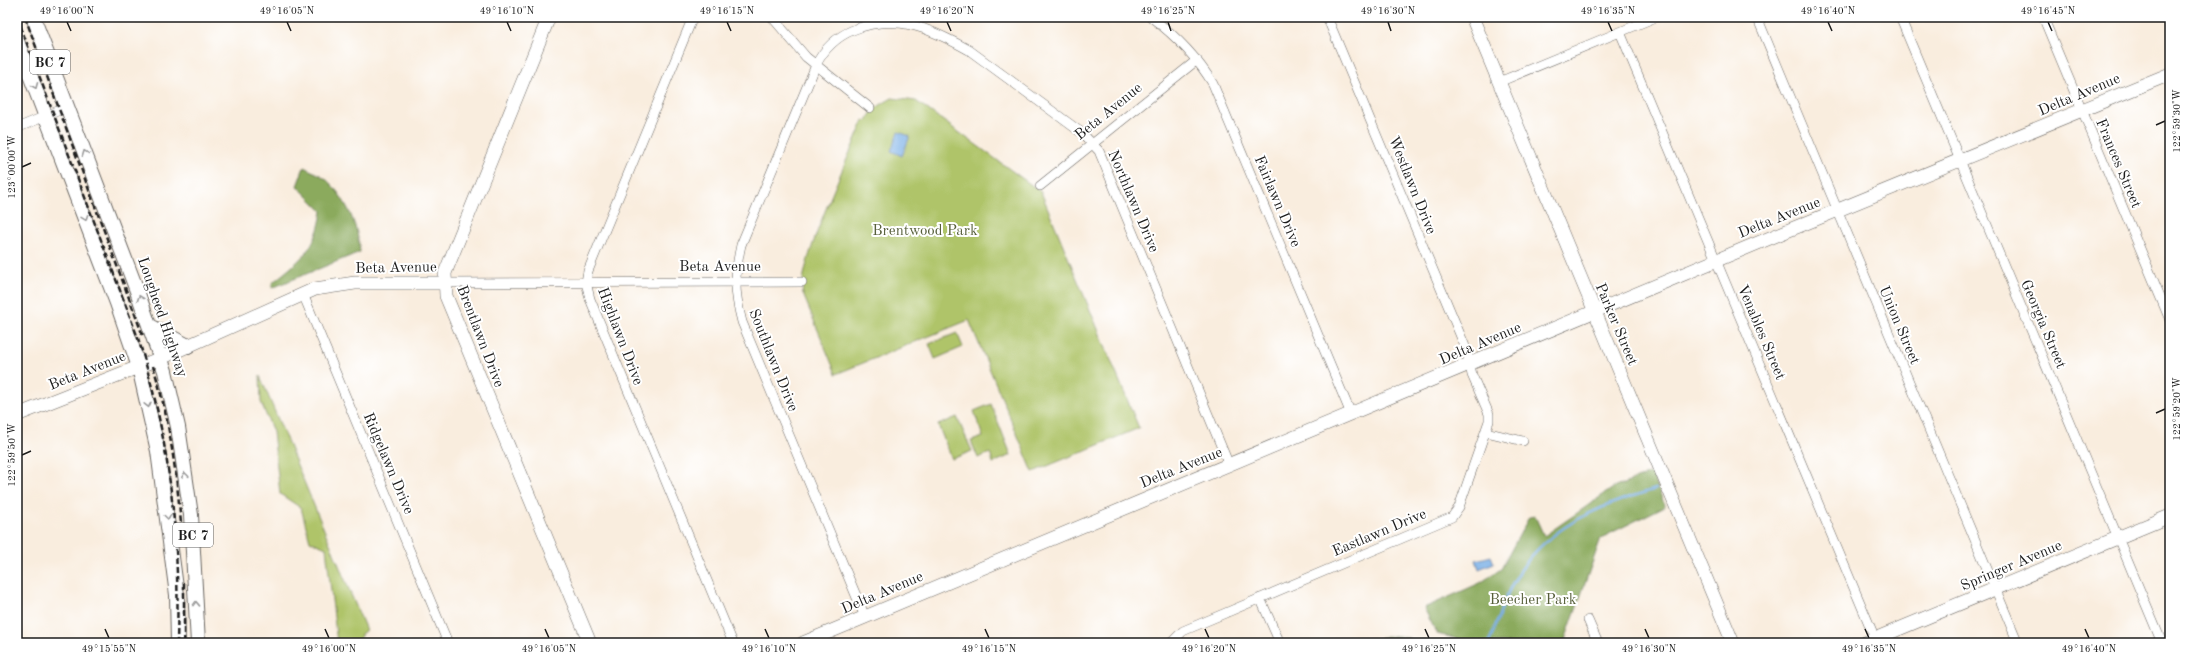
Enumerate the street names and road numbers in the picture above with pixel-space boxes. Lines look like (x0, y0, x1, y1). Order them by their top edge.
road number: BC 7 (30, 50, 70, 74)
street label: Delta Avenue (2037, 71, 2123, 119)
street label: Beta Avenue (1072, 81, 1146, 144)
street label: Frances Street (2092, 117, 2143, 211)
street label: Westlawn Drive (1385, 134, 1438, 237)
street label: Northlawn Drive (1104, 148, 1161, 255)
street label: Fairlawn Drive (1251, 154, 1303, 250)
street label: Delta Avenue (1736, 195, 1823, 242)
street label: Lougheed Highway (134, 255, 189, 380)
street label: Beta Avenue (355, 260, 437, 277)
street label: Beta Avenue (679, 260, 761, 275)
street label: Georgia Street (2017, 278, 2068, 371)
street label: Parker Street (1592, 281, 1640, 368)
street label: Venables Street (1734, 283, 1787, 382)
street label: Brentlawn Drive (453, 284, 506, 390)
street label: Union Street (1875, 284, 1922, 367)
street label: Highlawn Drive (594, 286, 645, 387)
street label: Southlawn Drive (745, 307, 800, 414)
street label: Delta Avenue (1438, 320, 1524, 368)
street label: Beta Avenue (47, 349, 128, 394)
street label: Ridgelawn Drive (359, 411, 416, 517)
street label: Delta Avenue (1138, 445, 1225, 492)
street label: Eastlawn Drive (1330, 507, 1429, 560)
road number: BC 7 (173, 523, 213, 547)
street label: Springer Avenue (1959, 538, 2064, 594)
street label: Delta Avenue (840, 569, 926, 617)

